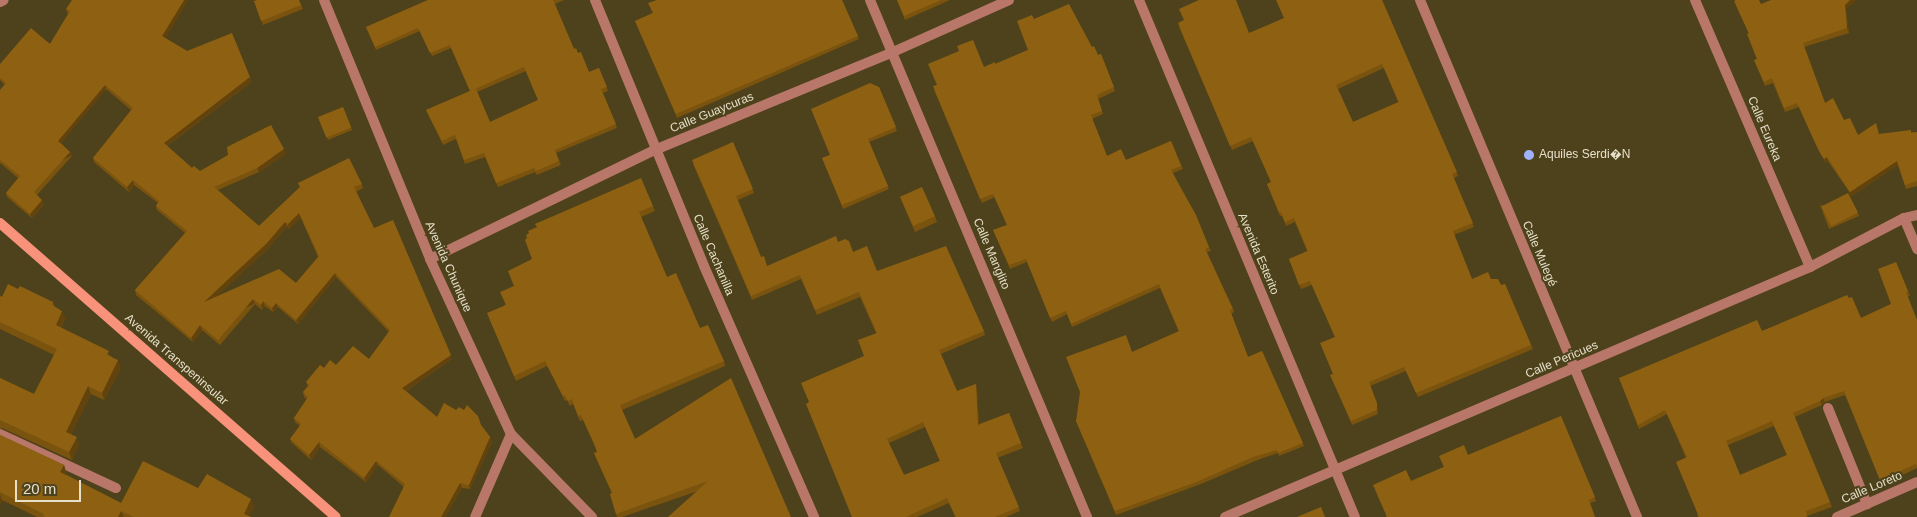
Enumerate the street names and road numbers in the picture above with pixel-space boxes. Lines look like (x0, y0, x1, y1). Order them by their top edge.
street label: Calle Guaycuras (668, 90, 756, 136)
street label: Calle Eureka (1744, 95, 1784, 163)
street label: Avenida Esterito (1234, 211, 1282, 297)
street label: Calle Cachanilla (689, 212, 737, 298)
street label: Calle Manglito (970, 216, 1012, 292)
street label: Avenida Chunique (422, 219, 474, 315)
street label: Calle Mulegé (1519, 219, 1559, 289)
street label: Avenida Transpeninsular (121, 311, 231, 409)
street label: Calle Pericues (1524, 338, 1600, 382)
street label: Calle Loreto (1839, 469, 1905, 507)

